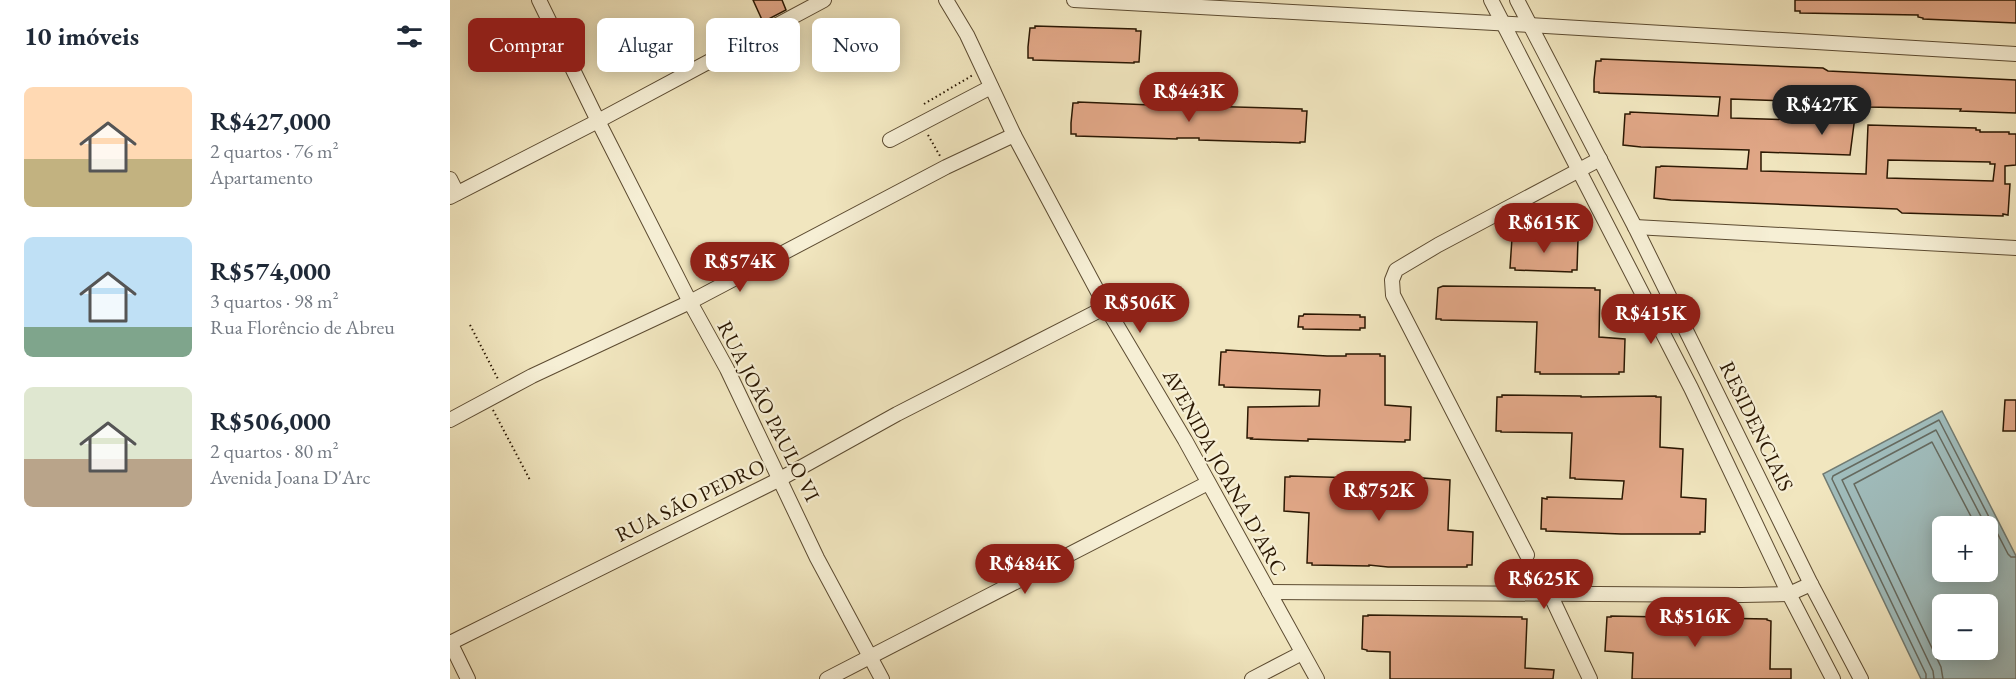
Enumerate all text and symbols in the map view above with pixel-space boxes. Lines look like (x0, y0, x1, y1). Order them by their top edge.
chip: Comprar (468, 18, 585, 72)
chip: Alugar (597, 18, 694, 72)
chip: Filtros (706, 18, 800, 72)
chip: Novo (812, 18, 900, 72)
text: 10 imóveis (24, 19, 139, 53)
icon: filters (393, 20, 426, 53)
pin: R$443K (1140, 72, 1238, 123)
text: R$443K (1153, 78, 1225, 104)
pin: R$427K (1773, 85, 1871, 136)
text: R$427K (1786, 91, 1858, 117)
text: R$427,000 (210, 104, 331, 138)
icon: home (72, 111, 144, 183)
text: 2 quartos · 76 m² (210, 138, 339, 164)
text: Apartamento (210, 164, 313, 190)
pin: R$615K (1495, 203, 1593, 254)
text: R$615K (1508, 209, 1580, 235)
pin: R$574K (691, 242, 789, 293)
text: R$574K (704, 248, 776, 274)
text: R$574,000 (210, 254, 331, 288)
icon: home (72, 261, 144, 333)
pin: R$506K (1091, 283, 1189, 334)
text: 3 quartos · 98 m² (210, 288, 339, 314)
text: R$506K (1104, 289, 1176, 315)
pin: R$415K (1602, 294, 1700, 345)
text: R$415K (1615, 300, 1687, 326)
text: Rua Florêncio de Abreu (210, 314, 395, 340)
street label: RUA JOÃO PAULO VI (712, 316, 826, 506)
street label: RESIDENCIAIS (1714, 356, 1800, 496)
street label: AVENIDA JOANA D'ARC (1156, 363, 1293, 580)
text: R$506,000 (210, 404, 331, 438)
icon: home (72, 411, 144, 483)
text: 2 quartos · 80 m² (210, 438, 339, 464)
street label: RUA SÃO PEDRO (611, 452, 769, 548)
text: Avenida Joana D'Arc (210, 464, 371, 490)
pin: R$752K (1330, 471, 1428, 522)
text: R$752K (1343, 477, 1415, 503)
map controls (1932, 516, 1998, 660)
button: + (1932, 516, 1998, 582)
pin: R$484K (976, 544, 1074, 595)
text: R$484K (989, 550, 1061, 576)
pin: R$625K (1495, 559, 1593, 610)
text: R$625K (1508, 565, 1580, 591)
button: − (1932, 594, 1998, 660)
pin: R$516K (1646, 597, 1744, 648)
text: R$516K (1659, 603, 1731, 629)

